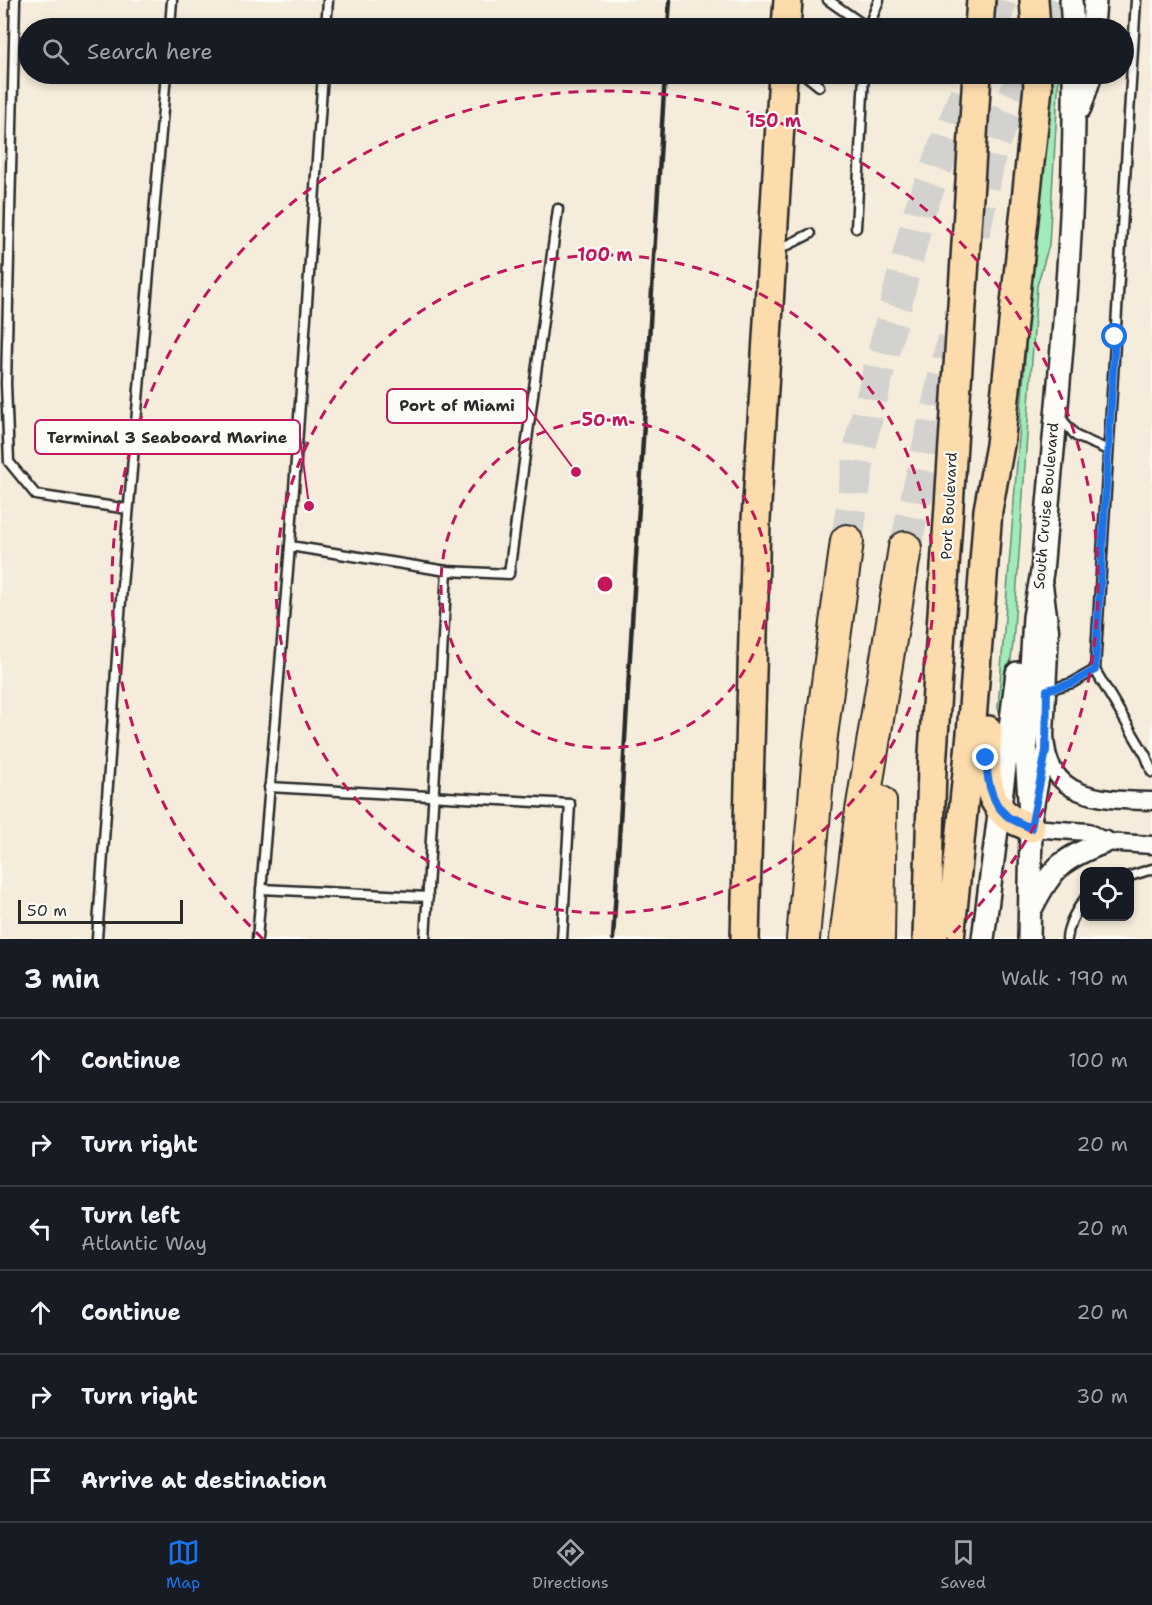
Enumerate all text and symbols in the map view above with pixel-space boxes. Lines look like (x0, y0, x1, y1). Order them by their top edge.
search box (18, 18, 1134, 84)
icon: search (39, 35, 72, 68)
text: Search here (87, 37, 213, 66)
text: 150 m (747, 109, 802, 133)
text: 100 m (577, 243, 633, 267)
route start (1101, 323, 1127, 349)
callout: Port of Miami (387, 389, 527, 423)
text: Port of Miami (399, 395, 515, 416)
text: 50 m (582, 408, 629, 432)
callout: Terminal 3 Seaboard Marine (35, 420, 300, 454)
street label: South Cruise Boulevard (1029, 421, 1063, 590)
text: Terminal 3 Seaboard Marine (47, 427, 288, 448)
street label: Port Boulevard (936, 451, 962, 560)
centre of rings (595, 574, 615, 594)
route end (972, 744, 998, 770)
map controls (1080, 867, 1134, 921)
button: locate (1080, 867, 1134, 921)
scale bar (18, 897, 183, 924)
text: 50 m (27, 900, 67, 921)
text: 3 min (24, 961, 100, 996)
text: Walk · 190 m (1001, 965, 1128, 991)
icon: ahead (24, 1044, 57, 1077)
text: Continue (81, 1046, 181, 1075)
text: 100 m (1068, 1047, 1128, 1073)
icon: right (24, 1128, 57, 1161)
text: Turn right (81, 1130, 198, 1159)
text: 20 m (1077, 1131, 1128, 1157)
text: Turn left (81, 1201, 180, 1230)
icon: left (24, 1212, 57, 1245)
text: 20 m (1077, 1215, 1128, 1241)
text: Atlantic Way (81, 1230, 207, 1256)
icon: ahead (24, 1296, 57, 1329)
text: Continue (81, 1298, 181, 1327)
text: 20 m (1077, 1299, 1128, 1325)
icon: right (24, 1380, 57, 1413)
text: Turn right (81, 1382, 198, 1411)
text: 30 m (1076, 1383, 1128, 1409)
icon: arrive (24, 1464, 57, 1497)
text: Arrive at destination (81, 1466, 327, 1495)
tab: Map (166, 1536, 200, 1593)
tab: Directions (532, 1536, 609, 1593)
tab: Saved (941, 1536, 986, 1593)

